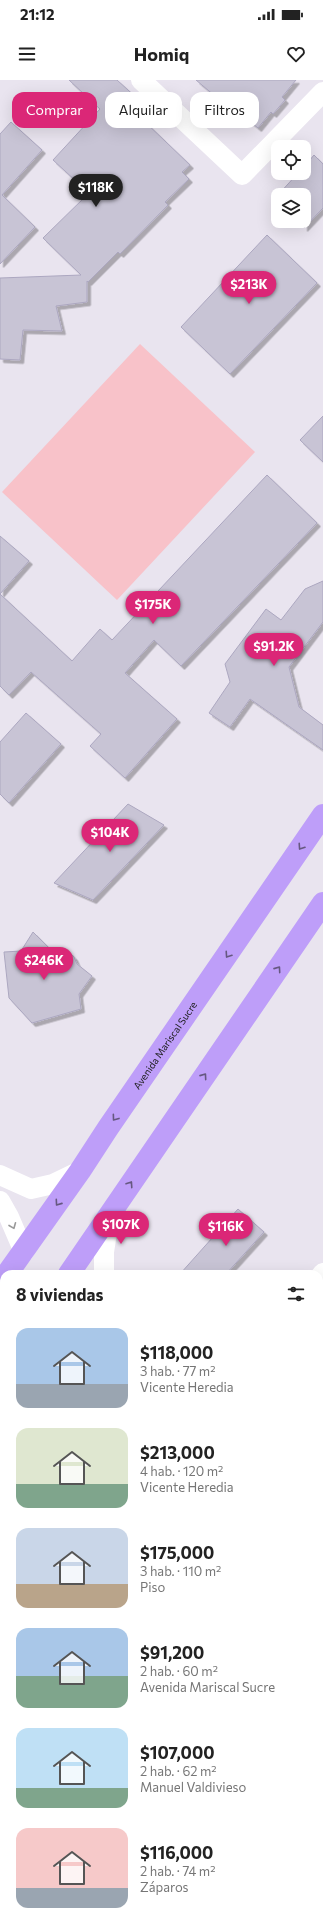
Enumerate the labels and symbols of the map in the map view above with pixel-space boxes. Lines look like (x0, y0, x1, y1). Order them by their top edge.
pin: $118K (68, 174, 124, 208)
pin: $213K (221, 271, 277, 305)
pin: $175K (125, 591, 181, 625)
pin: $91.2K (241, 633, 307, 667)
pin: $104K (82, 819, 138, 853)
one-way arrow (299, 843, 306, 850)
pin: $246K (16, 947, 72, 981)
one-way arrow (225, 951, 233, 958)
one-way arrow (273, 966, 281, 973)
street label: Avenida Mariscal Sucre (130, 999, 199, 1091)
one-way arrow (199, 1074, 206, 1081)
one-way arrow (113, 1113, 120, 1120)
one-way arrow (125, 1181, 132, 1188)
one-way arrow (55, 1199, 63, 1206)
pin: $107K (93, 1211, 149, 1245)
pin: $116K (198, 1213, 254, 1247)
one-way arrow (8, 1221, 16, 1229)

